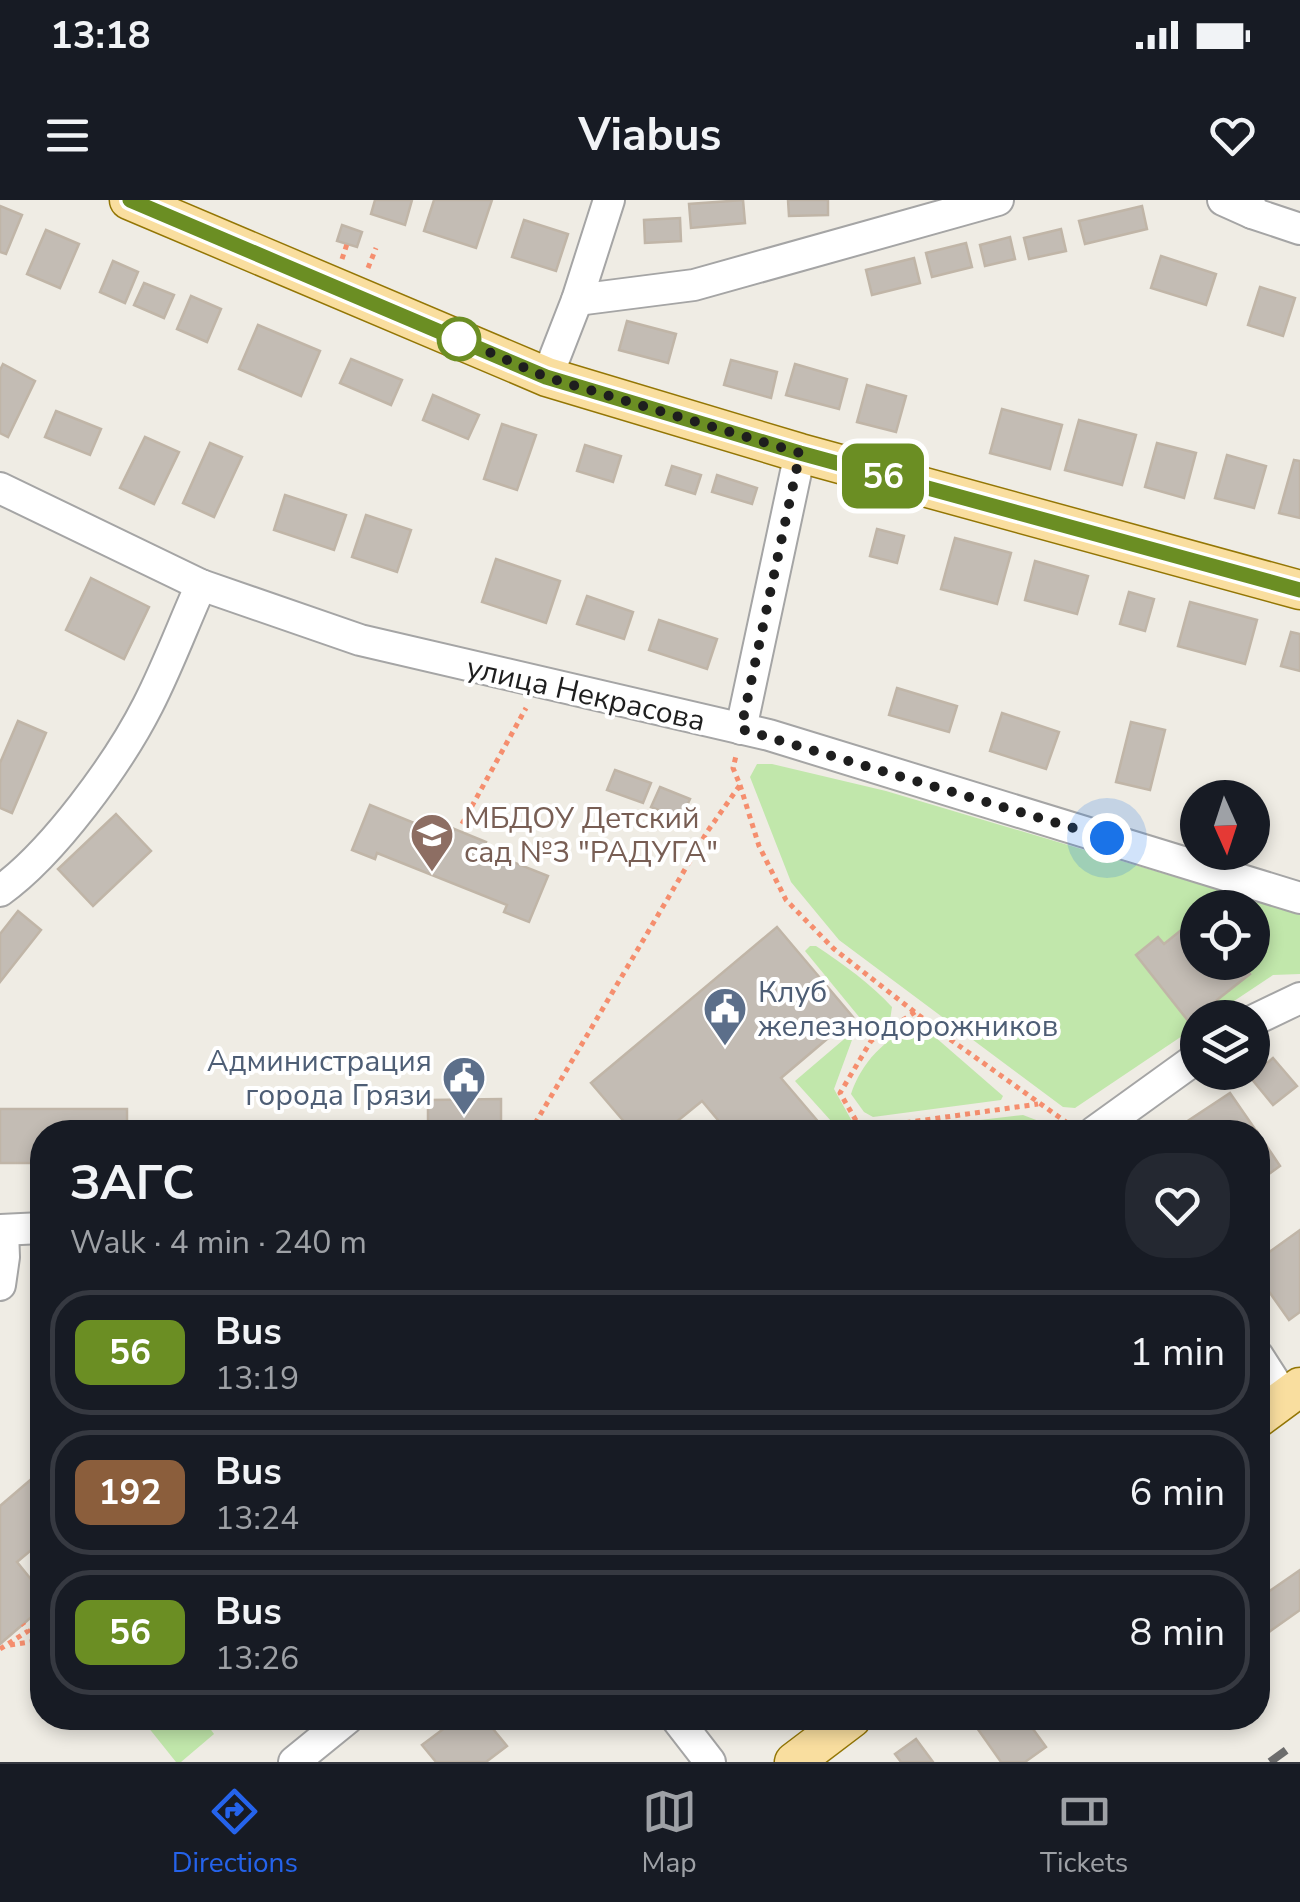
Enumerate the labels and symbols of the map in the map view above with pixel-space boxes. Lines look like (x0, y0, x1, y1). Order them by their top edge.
unlabelled marker (438, 318, 480, 360)
line badge: 56 (838, 444, 928, 508)
street label: улица Некрасова (462, 647, 709, 742)
north arrow (1180, 780, 1270, 870)
place label: МБДОУ Детский сад №3 "РАДУГА" (464, 798, 718, 873)
school or university icon: МБДОУ Детский сад №3 "РАДУГА" (409, 812, 455, 873)
your location (1082, 813, 1132, 863)
place label: Клуб железнодорожников (758, 972, 1058, 1047)
public building icon: Клуб железнодорожников (702, 986, 748, 1047)
place label: Администрация города Грязи (207, 1041, 432, 1116)
public building icon: Администрация города Грязи (441, 1055, 487, 1116)

